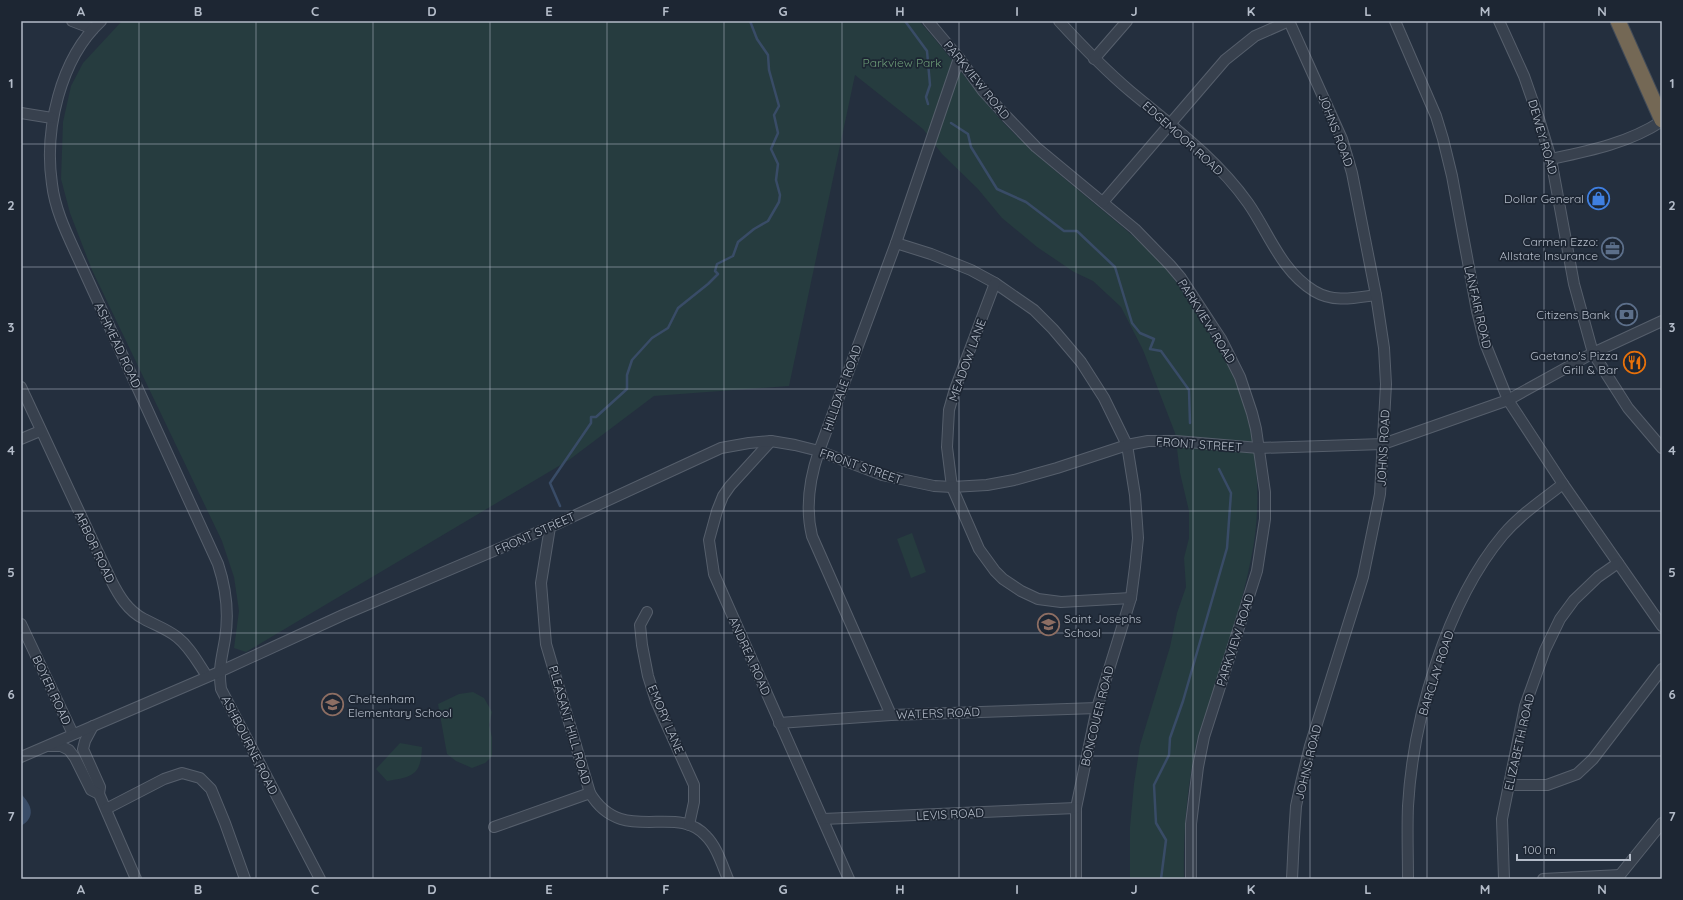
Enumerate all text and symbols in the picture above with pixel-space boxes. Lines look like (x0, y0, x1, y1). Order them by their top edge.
text: A (77, 3, 86, 19)
text: B (194, 3, 202, 19)
text: C (311, 3, 319, 19)
text: D (427, 3, 437, 19)
text: E (545, 3, 553, 19)
text: F (662, 3, 670, 19)
text: G (778, 3, 788, 19)
text: H (895, 3, 905, 19)
text: I (1015, 3, 1019, 19)
text: J (1130, 3, 1138, 19)
text: K (1247, 3, 1256, 19)
text: L (1364, 3, 1372, 19)
text: M (1480, 3, 1490, 19)
text: N (1597, 3, 1607, 19)
street label: PARKVIEW ROAD (941, 38, 1013, 123)
park label: Parkview Park (863, 55, 941, 70)
text: 1 (8, 75, 14, 91)
text: 1 (1669, 75, 1675, 91)
street label: JOHNS ROAD (1315, 91, 1357, 169)
street label: EDGEMOOR ROAD (1139, 98, 1227, 179)
street label: DEWEY ROAD (1525, 98, 1561, 177)
shop icon: Dollar General (1586, 185, 1612, 211)
place label: Dollar General (1504, 191, 1584, 206)
text: 2 (7, 197, 15, 213)
text: 2 (1668, 197, 1676, 213)
place label: Carmen Ezzo: Allstate Insurance (1500, 234, 1598, 263)
office icon: Carmen Ezzo: Allstate Insurance (1600, 235, 1626, 261)
street label: LANFAIR ROAD (1461, 264, 1495, 350)
street label: PARKVIEW ROAD (1175, 276, 1239, 366)
street label: ASHMEAD ROAD (92, 300, 145, 391)
bank icon: Citizens Bank (1613, 301, 1639, 327)
place label: Citizens Bank (1536, 307, 1610, 322)
street label: MEADOW LANE (945, 316, 989, 403)
text: 3 (8, 319, 15, 335)
text: 3 (1669, 319, 1676, 335)
street label: HILLDALE ROAD (819, 342, 865, 433)
place label: Gaetano's Pizza Grill & Bar (1530, 348, 1618, 377)
restaurant icon: Gaetano's Pizza Grill & Bar (1621, 349, 1647, 375)
street label: JOHNS ROAD (1373, 409, 1393, 487)
street label: FRONT STREET (1156, 434, 1242, 454)
text: 4 (7, 442, 15, 458)
text: 4 (1668, 442, 1676, 458)
street label: FRONT STREET (818, 445, 904, 487)
street label: ARBOR ROAD (72, 509, 118, 586)
street label: FRONT STREET (493, 509, 577, 557)
text: 5 (7, 564, 15, 580)
text: 5 (1668, 564, 1676, 580)
street label: PARKVIEW ROAD (1213, 591, 1257, 688)
place label: Saint Josephs School (1064, 611, 1141, 640)
school or university icon: Saint Josephs School (1036, 612, 1062, 638)
street label: ANDREA ROAD (726, 614, 774, 698)
street label: BARCLAY ROAD (1415, 628, 1457, 717)
street label: BOYER ROAD (29, 653, 75, 727)
street label: PLEASANT HILL ROAD (546, 664, 594, 787)
street label: BONCOUER ROAD (1077, 664, 1117, 768)
street label: EMORY LANE (645, 682, 687, 756)
text: 6 (7, 686, 15, 702)
text: 6 (1668, 686, 1676, 702)
place label: Cheltenham Elementary School (348, 691, 452, 720)
school or university icon: Cheltenham Elementary School (320, 692, 346, 718)
street label: ELIZABETH ROAD (1501, 692, 1538, 792)
street label: ASHBOURNE ROAD (219, 693, 282, 797)
street label: WATERS ROAD (896, 704, 981, 722)
street label: JOHNS ROAD (1291, 723, 1325, 801)
street label: LEVIS ROAD (916, 805, 985, 823)
text: 7 (7, 808, 15, 824)
text: 7 (1668, 808, 1676, 824)
scale bar (1517, 836, 1630, 862)
text: 100 m (1523, 842, 1556, 857)
text: A (77, 881, 86, 897)
text: B (194, 881, 202, 897)
text: C (311, 881, 319, 897)
text: D (427, 881, 437, 897)
text: E (545, 881, 553, 897)
text: F (662, 881, 670, 897)
text: G (778, 881, 788, 897)
text: H (895, 881, 905, 897)
text: I (1015, 881, 1019, 897)
text: J (1130, 881, 1138, 897)
text: K (1247, 881, 1256, 897)
text: L (1364, 881, 1372, 897)
text: M (1480, 881, 1490, 897)
text: N (1597, 881, 1607, 897)

